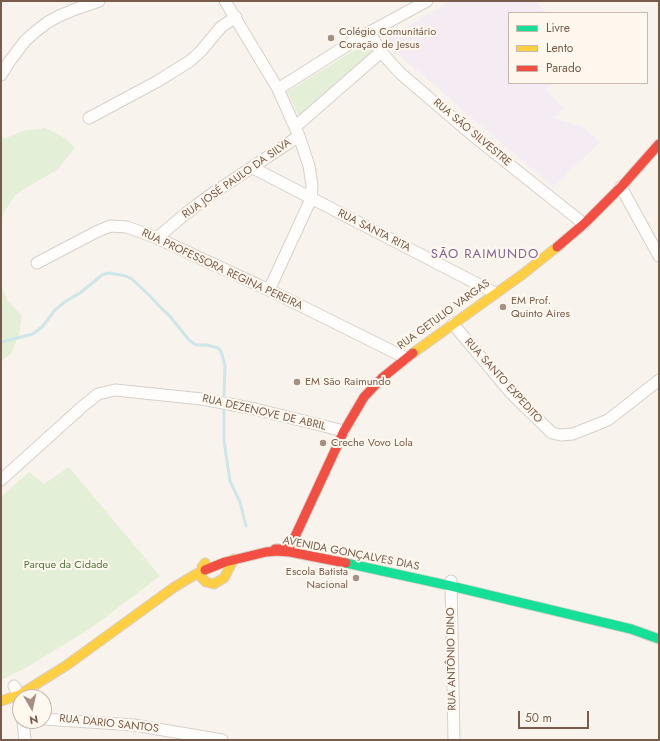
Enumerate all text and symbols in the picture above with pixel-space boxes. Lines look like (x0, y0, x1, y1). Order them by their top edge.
legend (508, 12, 648, 84)
text: Livre (546, 19, 570, 37)
place label: Colégio Comunitário Coração de Jesus (339, 25, 436, 51)
marker: Colégio Comunitário Coração de Jesus (326, 33, 336, 43)
text: Lento (546, 39, 573, 57)
text: Parado (546, 59, 581, 77)
street label: RUA SÃO SILVESTRE (430, 97, 514, 169)
street label: RUA JOSÉ PAULO DA SILVA (180, 136, 294, 222)
street label: RUA SANTA RITA (335, 207, 413, 255)
street label: RUA PROFESSORA REGINA PEREIRA (139, 227, 305, 313)
district label: SÃO RAIMUNDO (431, 247, 539, 263)
street label: RUA GETULIO VARGAS (395, 277, 493, 353)
place label: EM Prof. Quinto Aires (511, 294, 570, 320)
marker: EM Prof. Quinto Aires (498, 302, 508, 312)
street label: RUA SANTO EXPEDITO (461, 336, 545, 426)
place label: EM São Raimundo (305, 375, 391, 389)
marker: EM São Raimundo (292, 377, 302, 387)
street label: RUA DEZENOVE DE ABRIL (201, 392, 327, 434)
place label: Creche Vovo Lola (331, 436, 413, 450)
marker: Creche Vovo Lola (318, 438, 328, 448)
street label: AVENIDA GONÇALVES DIAS (282, 534, 420, 574)
park label: Parque da Cidade (24, 558, 108, 572)
place label: Escola Batista Nacional (286, 565, 348, 591)
marker: Escola Batista Nacional (351, 573, 361, 583)
street label: RUA ANTÔNIO DINO (445, 607, 459, 711)
north arrow (12, 689, 52, 729)
scale bar (520, 703, 591, 729)
text: 50 m (525, 709, 552, 727)
text: N (28, 711, 39, 728)
street label: RUA DARIO SANTOS (59, 712, 159, 736)

